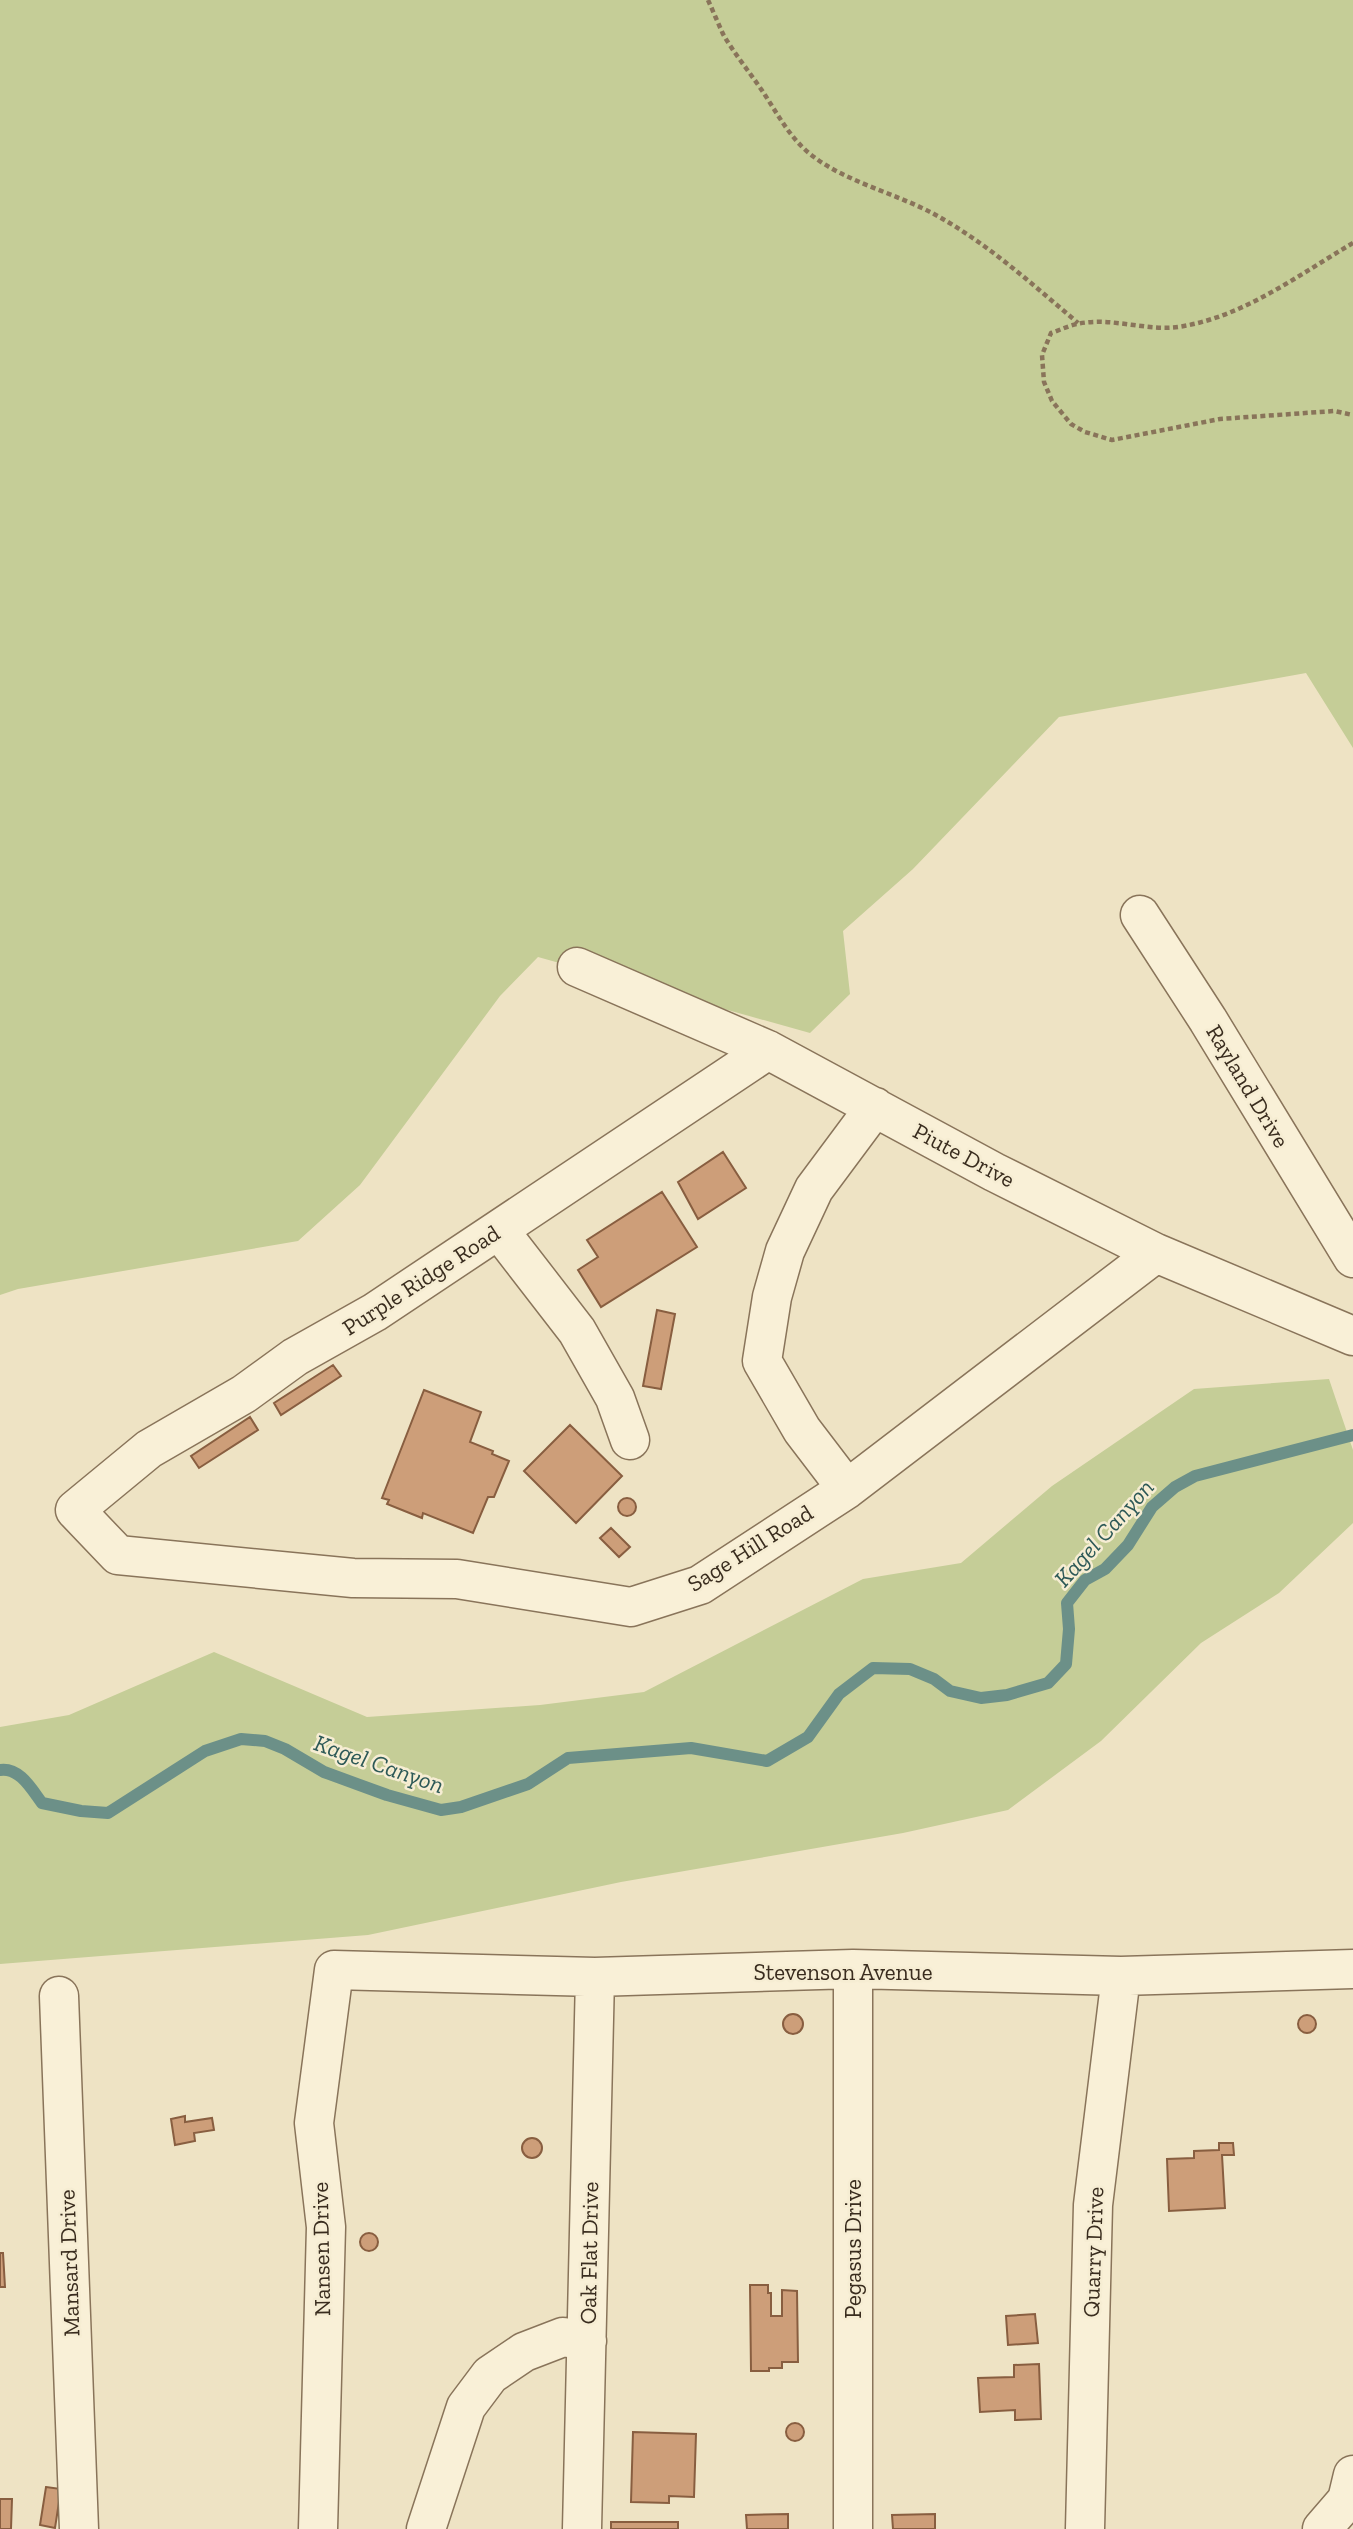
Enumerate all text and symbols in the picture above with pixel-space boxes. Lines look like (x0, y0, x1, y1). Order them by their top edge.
street label: Rayland Drive (1200, 1019, 1296, 1153)
street label: Piute Drive (908, 1117, 1020, 1193)
street label: Purple Ridge Road (337, 1219, 505, 1341)
water label: Kagel Canyon (1048, 1473, 1160, 1593)
street label: Sage Hill Road (682, 1498, 818, 1598)
water label: Kagel Canyon (311, 1728, 448, 1799)
street label: Stevenson Avenue (754, 1958, 932, 1986)
street label: Pegasus Drive (839, 2179, 867, 2319)
street label: Oak Flat Drive (574, 2181, 604, 2325)
street label: Nansen Drive (306, 2182, 336, 2316)
street label: Quarry Drive (1077, 2186, 1109, 2318)
street label: Mansard Drive (52, 2189, 86, 2337)

